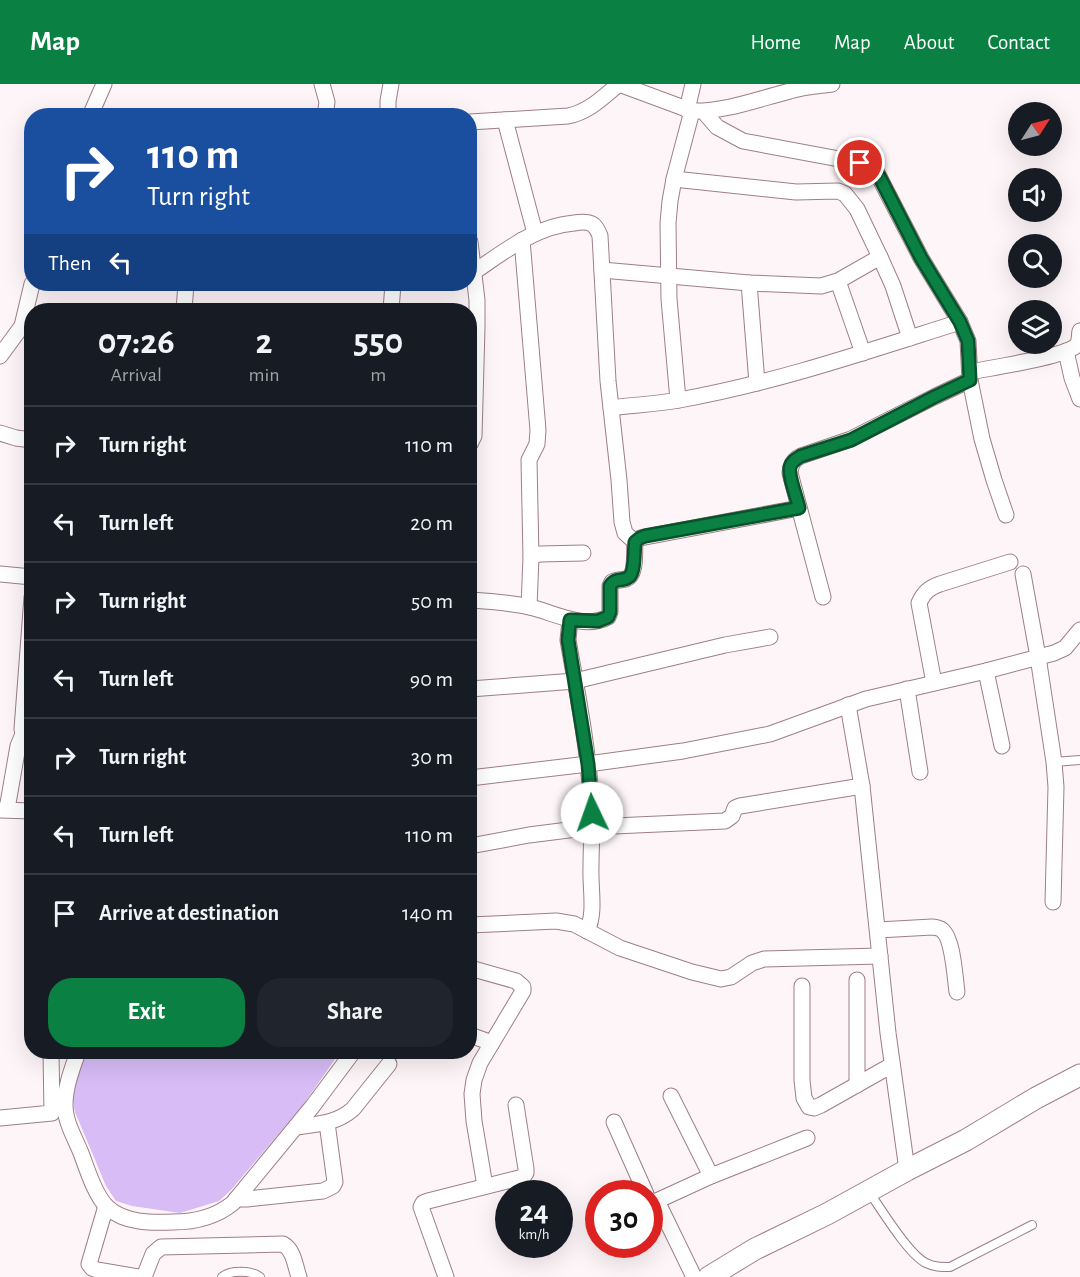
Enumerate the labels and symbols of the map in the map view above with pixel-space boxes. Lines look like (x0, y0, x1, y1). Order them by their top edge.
north arrow (1008, 102, 1062, 156)
pin (834, 137, 885, 188)
position arrow (560, 781, 624, 845)
speed limit sign: 30 (585, 1180, 663, 1258)

